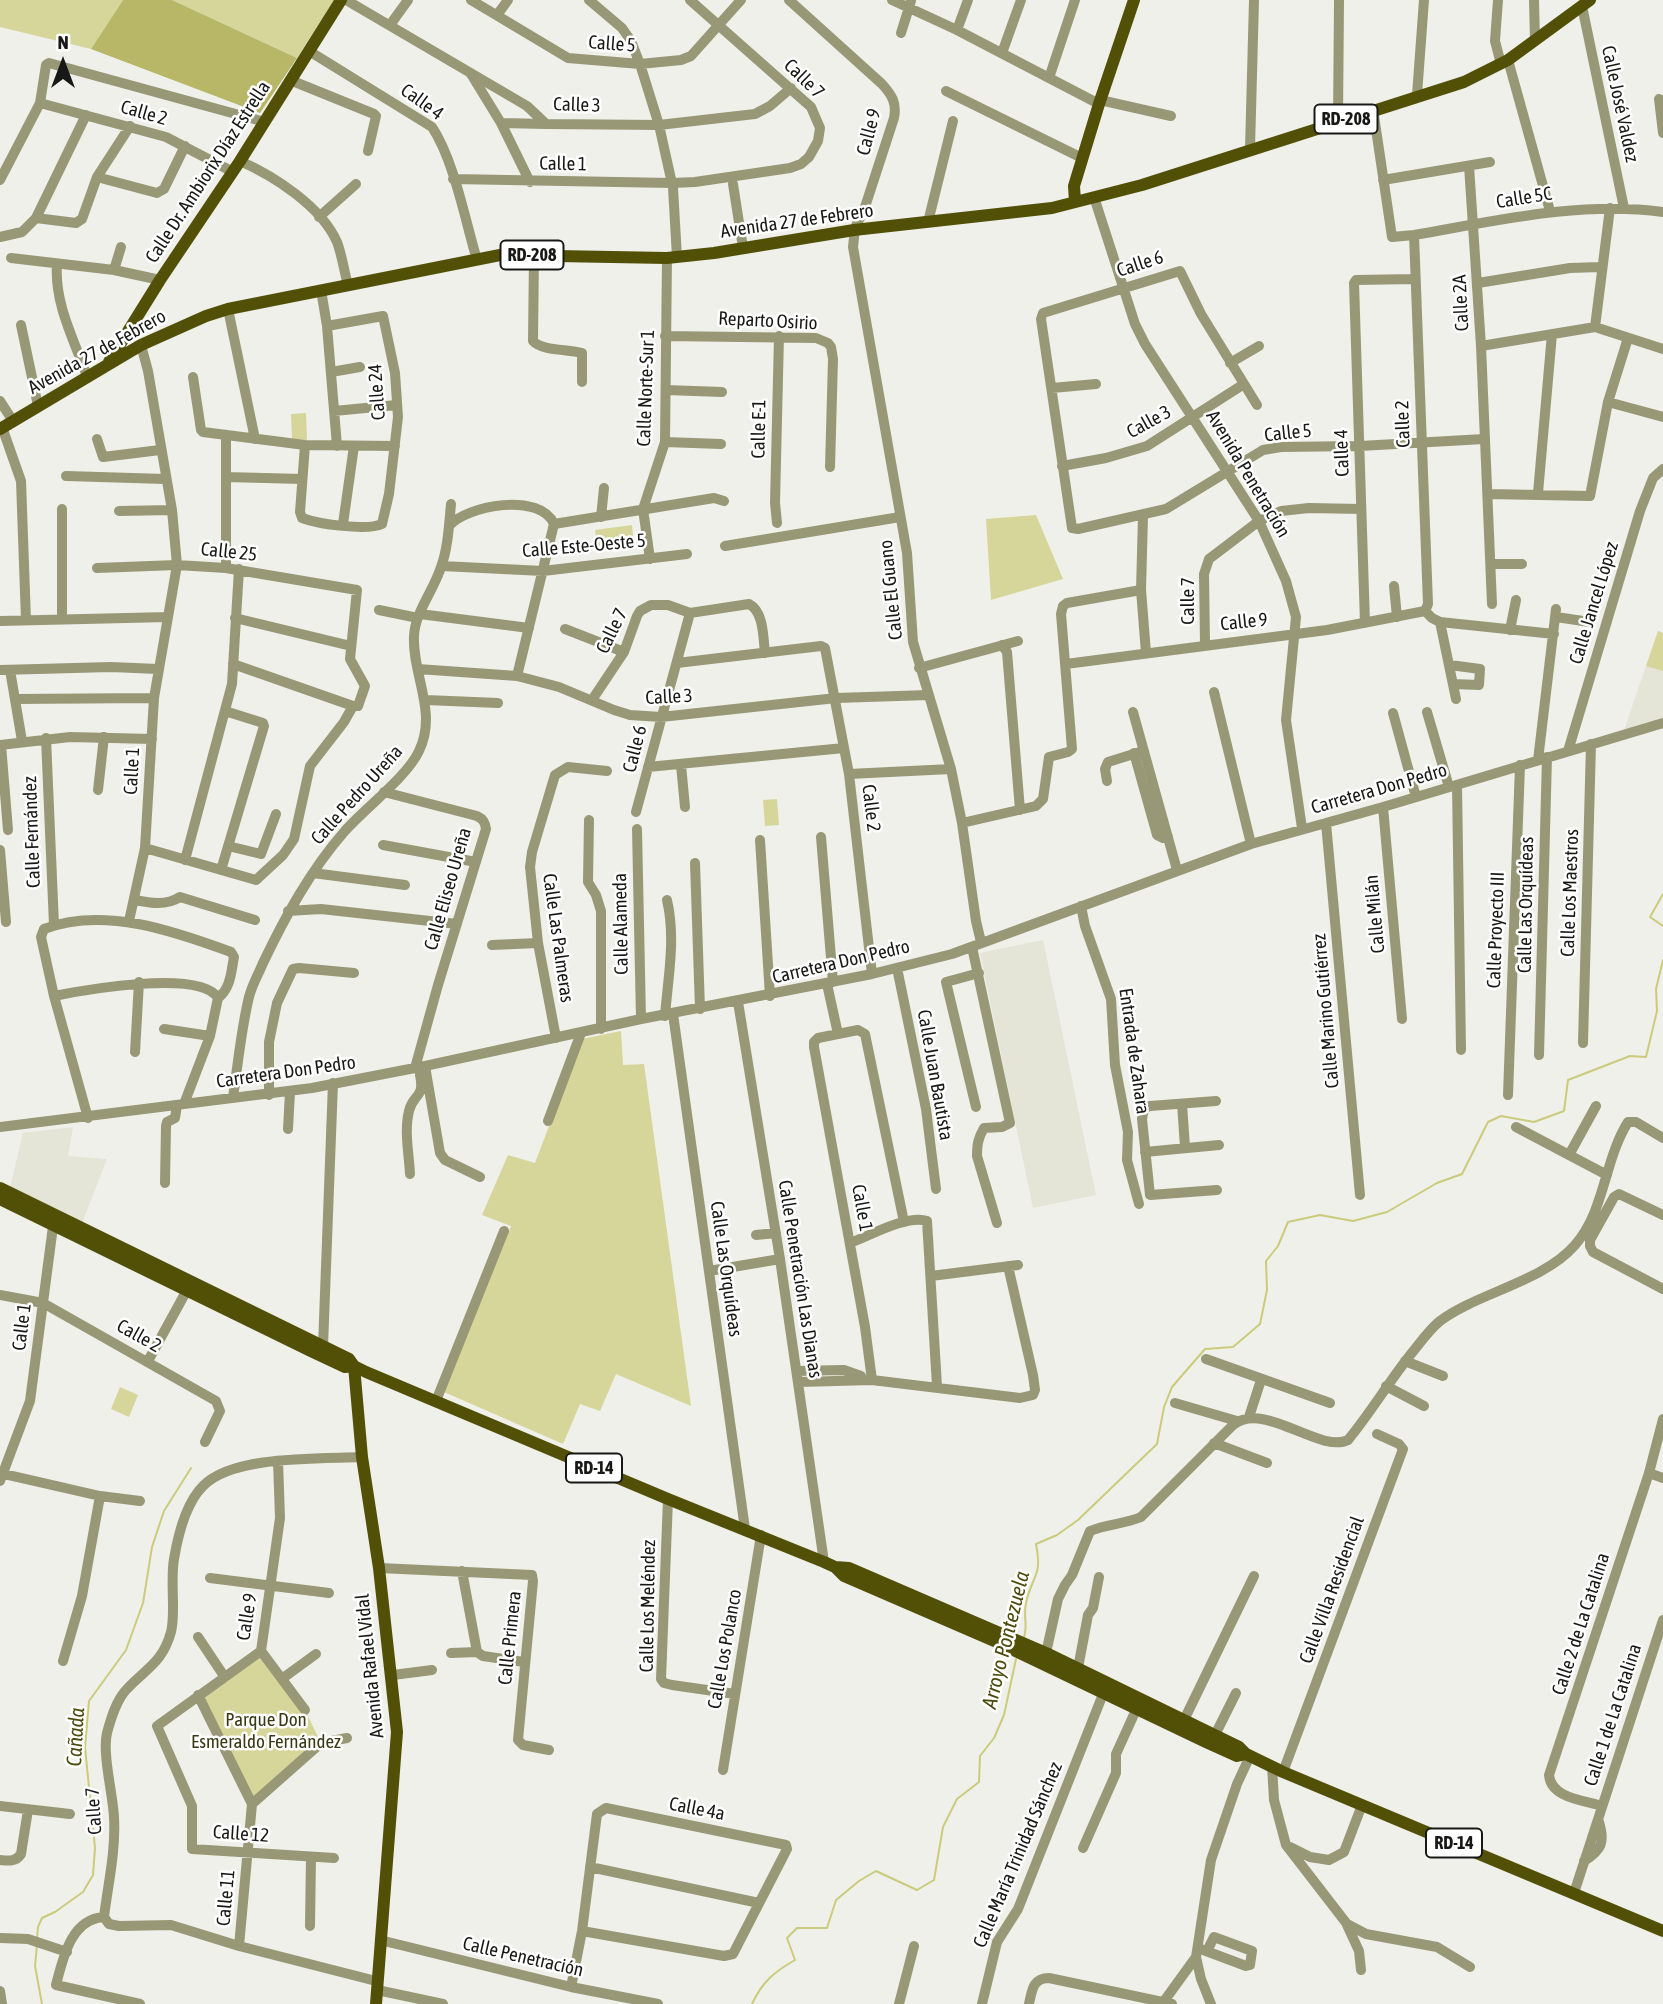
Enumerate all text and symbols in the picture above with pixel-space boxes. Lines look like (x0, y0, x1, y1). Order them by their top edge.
north arrow (28, 28, 98, 98)
text: N (57, 31, 69, 53)
street label: Calle 5 (588, 31, 636, 57)
street label: Calle José Valdez (1597, 44, 1643, 164)
street label: Calle 7 (779, 54, 829, 104)
street label: Calle Dr. Ambiorix Díaz Estrella (141, 77, 275, 267)
street label: Calle 4 (396, 79, 448, 125)
street label: Calle 3 (553, 93, 601, 117)
street label: Calle 2 (118, 96, 170, 130)
road number: RD-208 (1314, 104, 1378, 134)
street label: Calle 9 (852, 106, 886, 158)
street label: Calle 1 (539, 152, 587, 176)
street label: Calle 5C (1495, 182, 1553, 214)
street label: Avenida 27 de Febrero (719, 199, 875, 243)
road number: RD-208 (500, 241, 564, 270)
street label: Calle 6 (1114, 246, 1166, 282)
street label: Calle 2A (1448, 274, 1474, 332)
street label: Avenida 27 de Febrero (24, 305, 170, 399)
street label: Reparto Osirio (718, 307, 818, 335)
street label: Calle Norte-Sur 1 (633, 329, 659, 447)
street label: Calle 24 (364, 363, 390, 421)
street label: Calle E-1 (747, 399, 771, 459)
street label: Calle 2 (1391, 400, 1415, 448)
street label: Calle 3 (1123, 401, 1175, 443)
street label: Avenida Penetración (1201, 406, 1295, 542)
street label: Calle 5 (1263, 419, 1313, 447)
street label: Calle 4 (1330, 429, 1354, 477)
street label: Calle Este-Oeste 5 (521, 529, 647, 563)
street label: Calle 25 (200, 538, 258, 566)
street label: Calle El Guano (874, 539, 908, 641)
street label: Calle Jancel López (1565, 539, 1623, 667)
street label: Calle 7 (1177, 577, 1199, 625)
street label: Calle 7 (591, 605, 633, 657)
street label: Calle 9 (1219, 608, 1269, 636)
street label: Calle 3 (645, 684, 693, 710)
street label: Calle 6 (618, 723, 652, 775)
street label: Calle Pedro Ureña (306, 741, 408, 849)
street label: Calle 1 (119, 747, 145, 795)
street label: Carretera Don Pedro (1308, 759, 1450, 819)
street label: Calle Fernández (19, 776, 45, 888)
street label: Calle 2 (857, 783, 885, 833)
street label: Calle Eliseo Ureña (420, 825, 476, 953)
street label: Calle Los Maestros (1556, 829, 1584, 957)
street label: Calle Las Orquídeas (1513, 837, 1539, 973)
street label: Calle Proyecto III (1483, 871, 1509, 989)
street label: Calle Las Palmeras (538, 872, 578, 1004)
street label: Calle Alameda (609, 873, 633, 975)
street label: Calle Milán (1360, 874, 1390, 954)
street label: Calle Marino Gutiérrez (1308, 933, 1344, 1089)
street label: Carretera Don Pedro (770, 935, 912, 989)
street label: Entrada de Zahara (1114, 987, 1154, 1115)
street label: Calle Juan Bautista (912, 1008, 958, 1142)
street label: Carretera Don Pedro (215, 1051, 357, 1093)
street label: Calle Penetración Las Dianas (773, 1179, 827, 1379)
street label: Calle 1 (847, 1183, 877, 1233)
street label: Calle Las Orquídeas (705, 1200, 747, 1338)
street label: Calle 1 (8, 1302, 36, 1352)
street label: Calle 2 (113, 1315, 165, 1357)
road number: RD-14 (566, 1454, 622, 1483)
street label: Calle Villa Residencial (1295, 1513, 1369, 1667)
street label: Calle Los Meléndez (635, 1540, 661, 1672)
street label: Calle 2 de La Catalina (1547, 1550, 1615, 1698)
water label: Arroyo Pontezuela (977, 1569, 1035, 1711)
street label: Calle Los Polanco (703, 1587, 747, 1711)
street label: Calle Primera (494, 1590, 526, 1686)
street label: Calle 9 (232, 1592, 262, 1642)
street label: Avenida Rafael Vidal (351, 1593, 389, 1739)
street label: Calle 1 de La Catalina (1579, 1641, 1647, 1789)
water label: Cañada (62, 1707, 90, 1767)
park label: Parque Don Esmeraldo Fernández (191, 1709, 341, 1753)
street label: Calle María Trinidad Sánchez (969, 1759, 1067, 1951)
street label: Calle 7 (81, 1787, 107, 1835)
street label: Calle 4a (667, 1792, 727, 1826)
street label: Calle 12 (212, 1821, 270, 1847)
road number: RD-14 (1426, 1828, 1482, 1857)
street label: Calle 11 (212, 1869, 240, 1927)
street label: Calle Penetración (460, 1932, 586, 1982)

